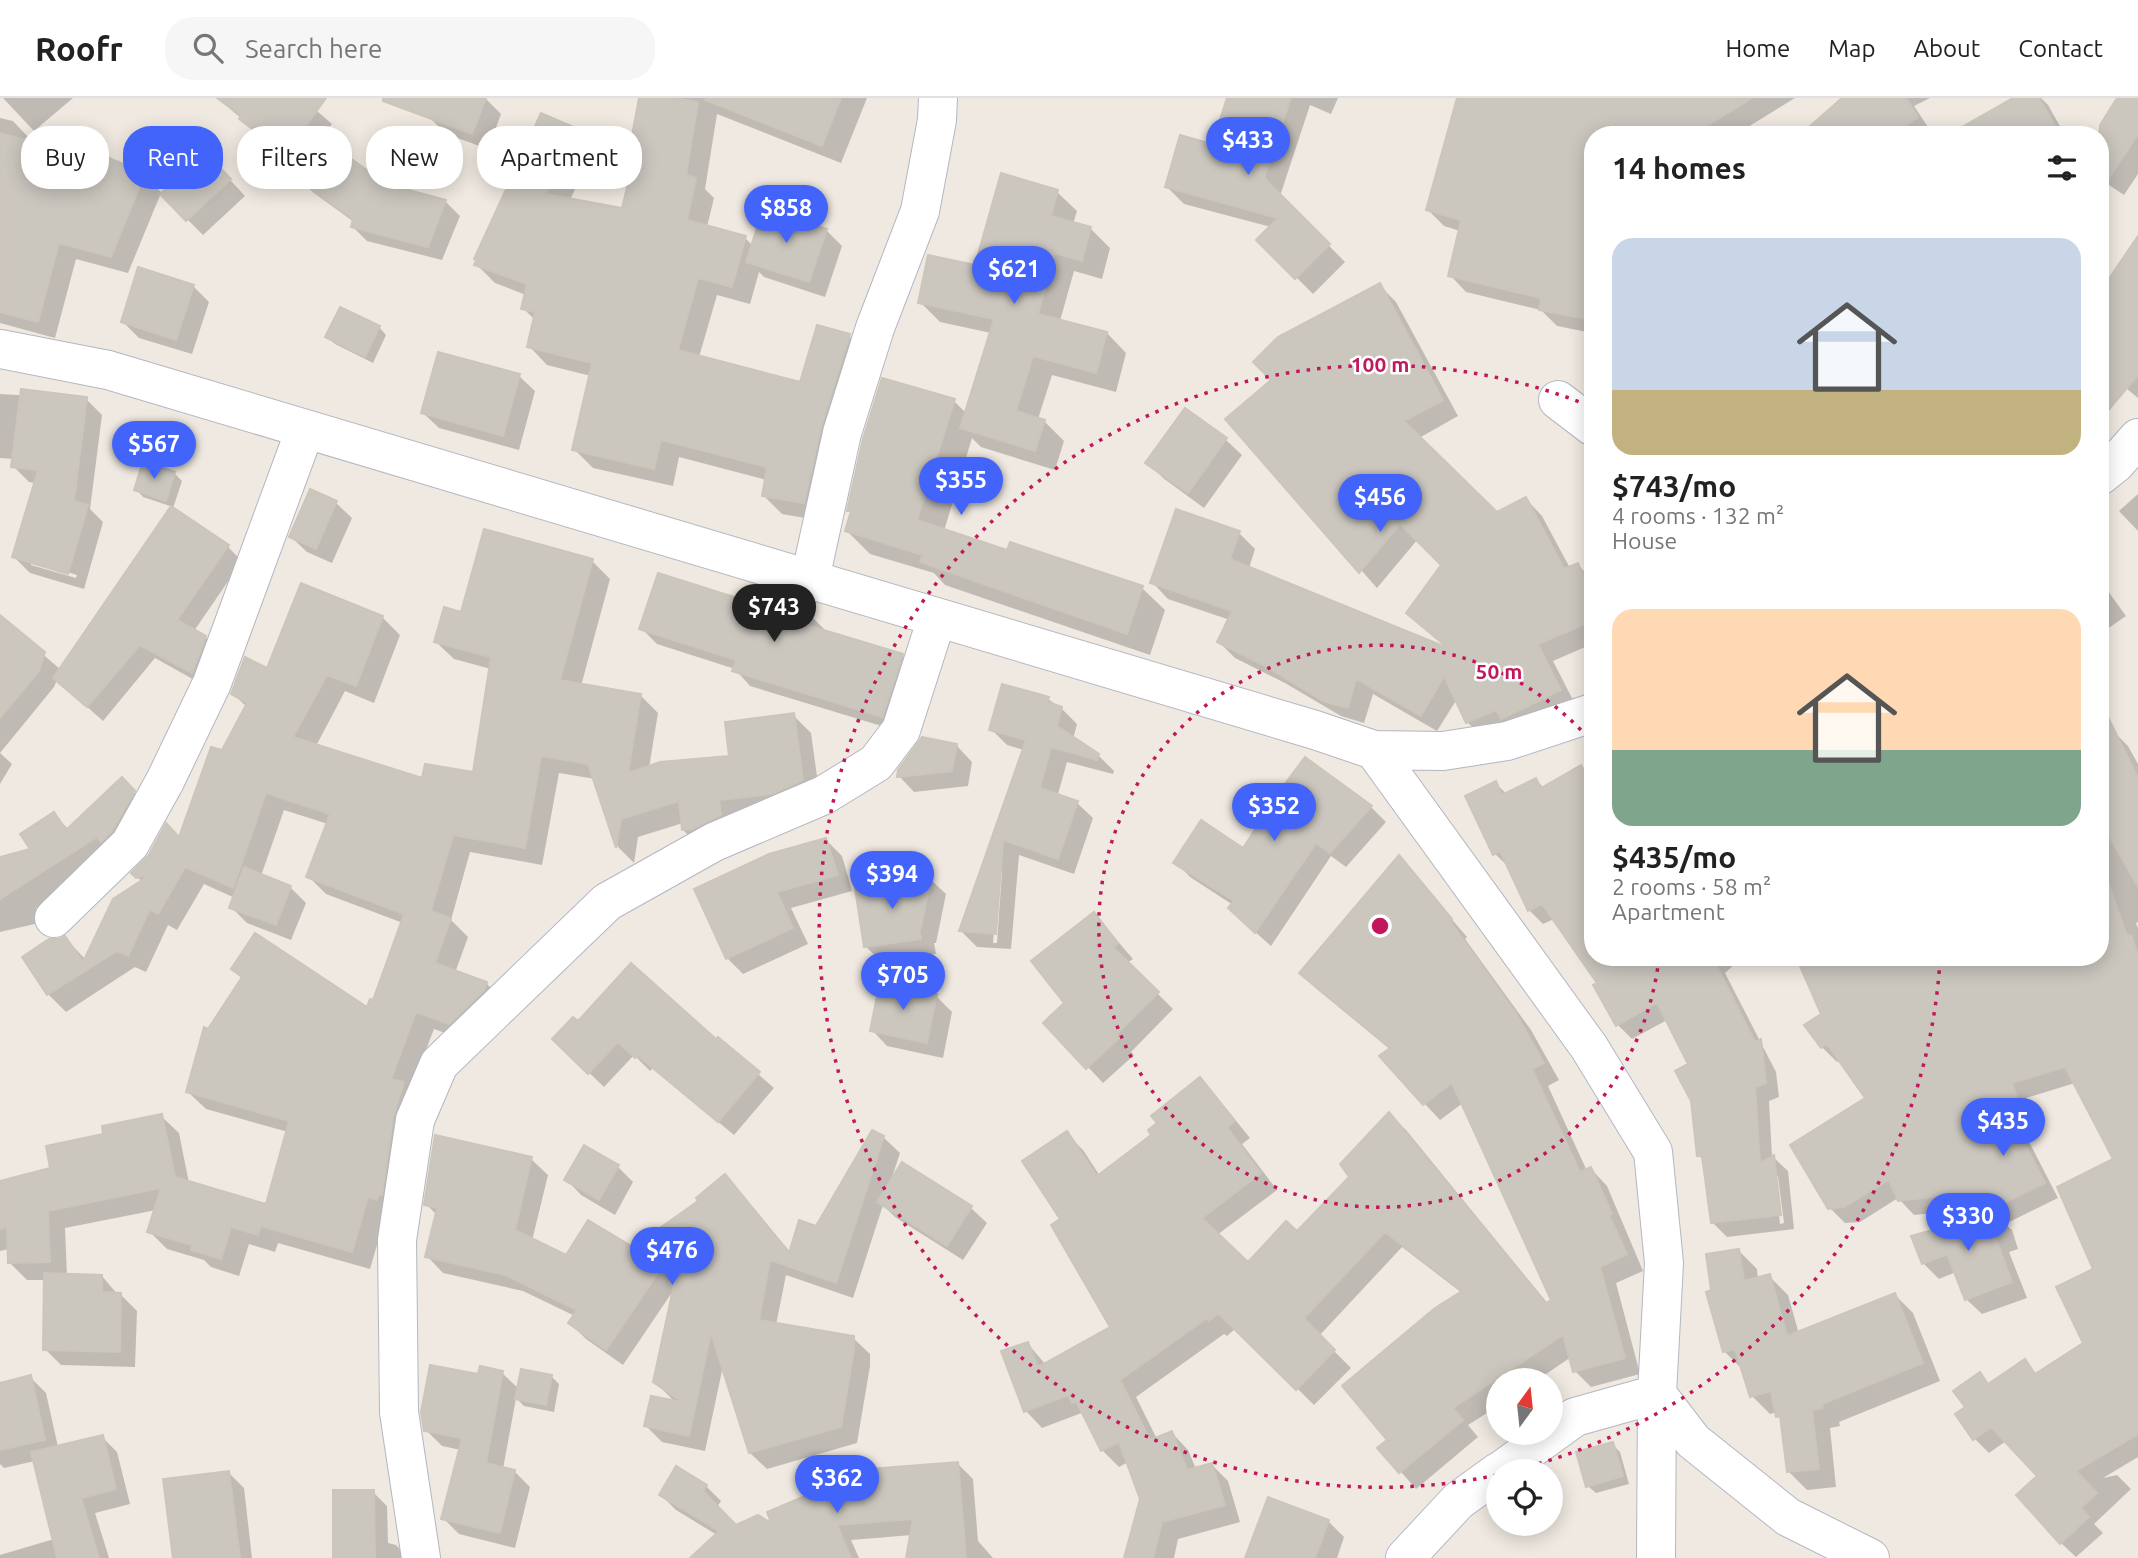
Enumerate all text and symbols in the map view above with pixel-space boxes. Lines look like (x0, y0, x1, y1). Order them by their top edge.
search box (165, 17, 655, 80)
icon: search (189, 29, 227, 67)
text: Roofr (35, 30, 123, 67)
text: Search here (245, 34, 382, 63)
text: Home (1725, 35, 1790, 62)
text: Map (1828, 35, 1875, 62)
text: About (1913, 35, 1980, 62)
text: Contact (2018, 35, 2103, 62)
pin: $433 (1207, 118, 1289, 177)
chip: Buy (21, 126, 109, 189)
chip: Rent (123, 126, 223, 189)
chip: Filters (237, 126, 352, 189)
chip: New (366, 126, 463, 189)
chip: Apartment (477, 126, 642, 189)
text: $433 (1222, 127, 1274, 152)
icon: filters (2043, 149, 2081, 187)
text: 14 homes (1612, 151, 1746, 185)
pin: $858 (745, 186, 827, 245)
text: $858 (760, 195, 812, 220)
pin: $621 (973, 246, 1055, 306)
text: $621 (988, 256, 1040, 281)
icon: home (1784, 284, 1910, 410)
text: 100 m (1351, 352, 1409, 376)
pin: $567 (113, 422, 195, 481)
text: $567 (128, 431, 180, 456)
pin: $355 (920, 458, 1002, 517)
text: $355 (935, 467, 987, 492)
text: $743/mo (1612, 469, 1736, 503)
pin: $456 (1339, 474, 1421, 534)
text: $456 (1354, 484, 1406, 509)
text: 4 rooms · 132 m² (1612, 503, 1784, 528)
text: House (1612, 528, 1677, 553)
pin: $743 (733, 584, 815, 644)
text: $743 (748, 594, 800, 619)
icon: home (1784, 655, 1910, 781)
text: 50 m (1476, 659, 1522, 683)
pin: $352 (1233, 784, 1315, 843)
text: $352 (1248, 793, 1300, 818)
text: $435/mo (1612, 840, 1736, 874)
pin: $394 (851, 852, 933, 911)
text: $394 (866, 861, 918, 886)
text: 2 rooms · 58 m² (1612, 874, 1771, 899)
text: Apartment (1612, 899, 1725, 924)
centre of rings (1368, 914, 1392, 938)
pin: $705 (862, 953, 944, 1012)
text: $705 (877, 962, 929, 987)
pin: $435 (1962, 1098, 2044, 1158)
text: $435 (1977, 1108, 2029, 1133)
pin: $330 (1927, 1194, 2009, 1253)
text: $330 (1942, 1203, 1994, 1228)
pin: $476 (631, 1228, 713, 1287)
text: $476 (646, 1237, 698, 1262)
north arrow (1486, 1368, 1563, 1446)
map controls (1486, 1368, 1563, 1536)
pin: $362 (796, 1456, 878, 1515)
button: locate (1486, 1459, 1563, 1536)
text: $362 (811, 1465, 863, 1490)

